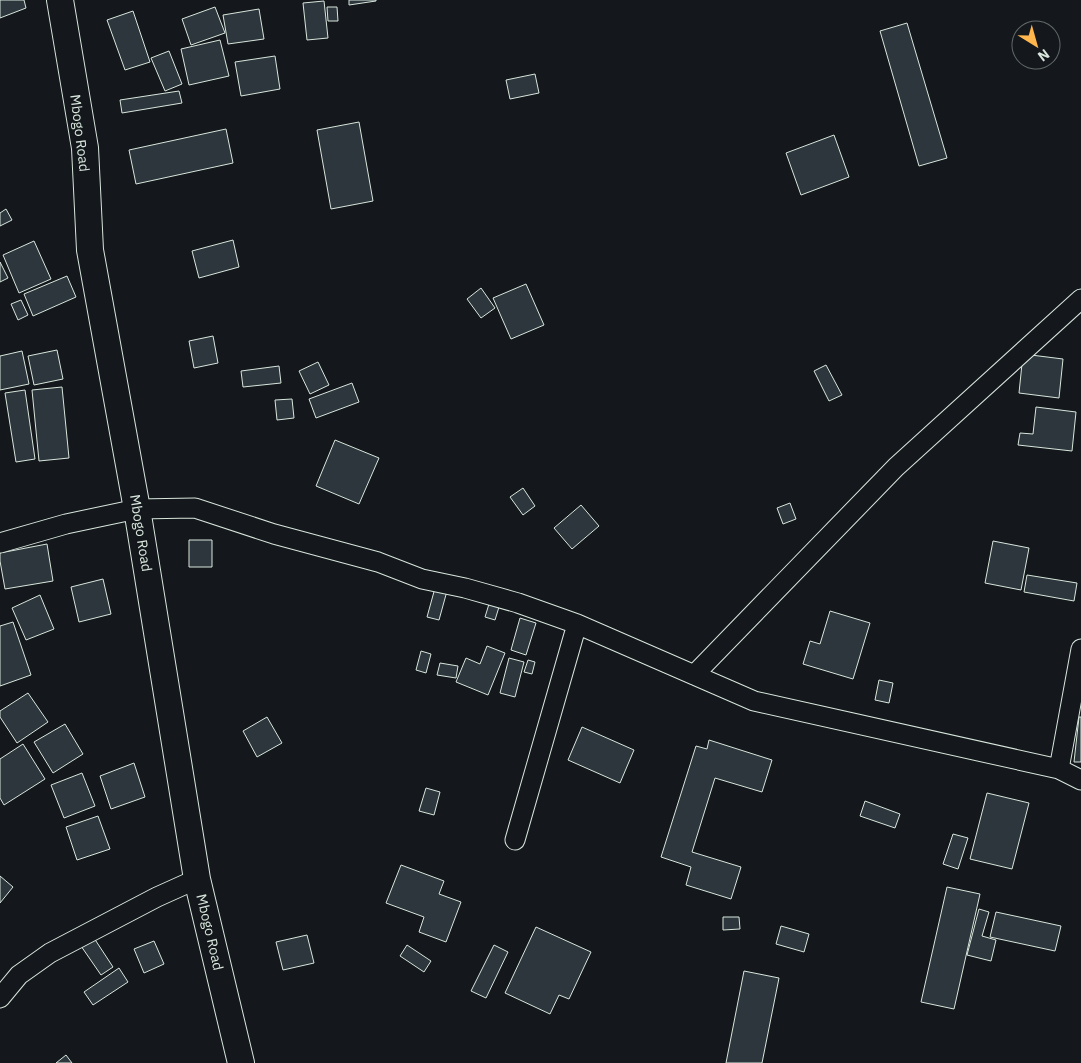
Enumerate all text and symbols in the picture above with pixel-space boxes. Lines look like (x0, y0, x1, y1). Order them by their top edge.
north arrow (1011, 20, 1061, 70)
text: N (1034, 45, 1053, 66)
street label: Mbogo Road (66, 93, 94, 173)
street label: Mbogo Road (126, 493, 156, 573)
street label: Mbogo Road (192, 892, 228, 972)

